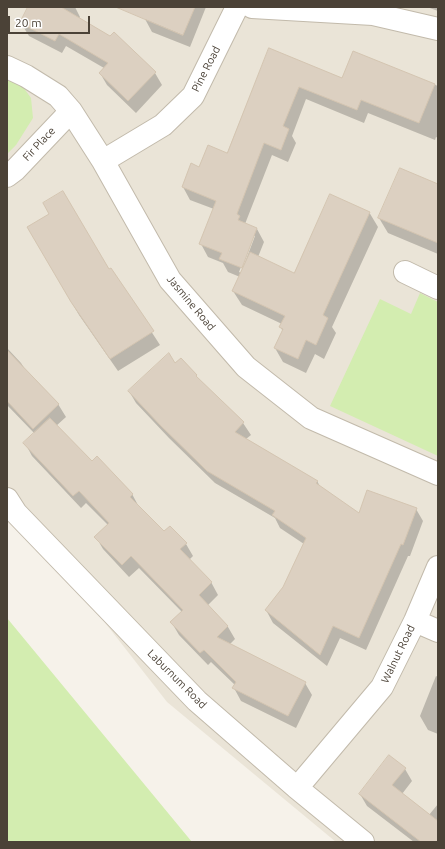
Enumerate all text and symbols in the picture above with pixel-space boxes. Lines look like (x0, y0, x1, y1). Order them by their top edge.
scale bar (10, 8, 92, 34)
text: 20 m (15, 16, 42, 29)
street label: Pine Road (189, 44, 223, 94)
street label: Fir Place (20, 124, 58, 164)
street label: Jasmine Road (164, 273, 218, 333)
street label: Walnut Road (378, 623, 418, 685)
street label: Laburnum Road (145, 647, 209, 711)

